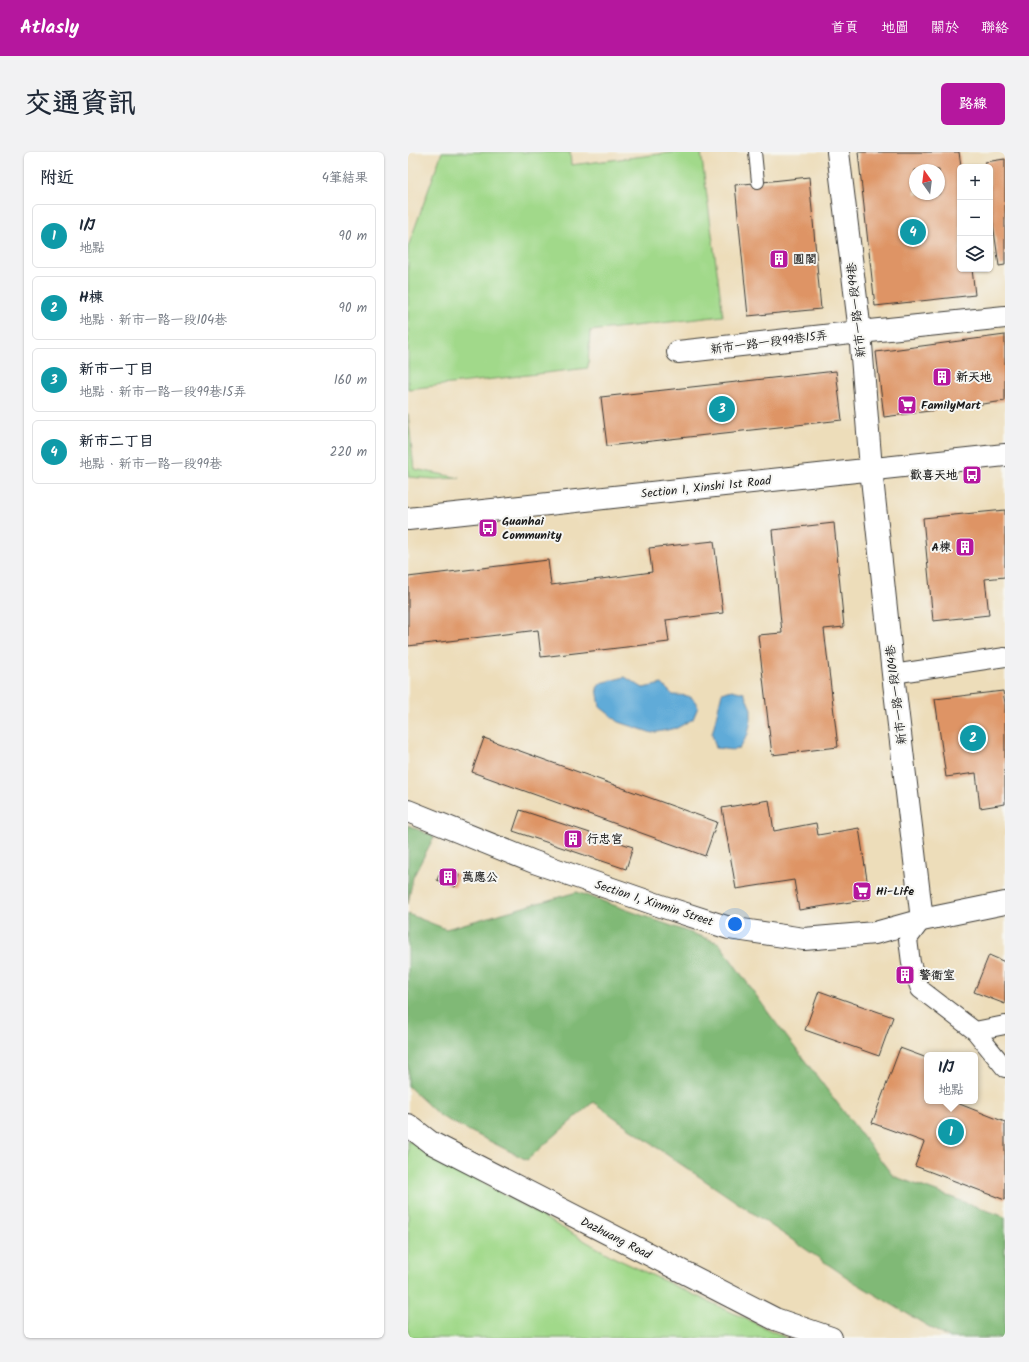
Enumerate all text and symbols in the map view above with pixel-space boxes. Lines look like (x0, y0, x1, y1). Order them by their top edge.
text: Atlasly (20, 13, 79, 43)
text: 首頁 (831, 17, 859, 39)
text: 地圖 (881, 17, 909, 39)
text: 關於 (931, 17, 959, 39)
text: 聯絡 (981, 17, 1009, 39)
text: 交通資訊 (24, 82, 136, 127)
button: 路線 (941, 83, 1005, 125)
north arrow (909, 164, 945, 200)
map controls (957, 164, 993, 272)
button: + (957, 164, 993, 200)
text: 附近 (40, 165, 74, 192)
text: 4筆結果 (322, 168, 368, 189)
button: − (957, 200, 993, 236)
text: I/J (79, 214, 95, 238)
pin: 4 (900, 217, 926, 247)
text: 1 (52, 226, 56, 247)
text: 90 m (339, 226, 367, 247)
button: layers (957, 236, 993, 272)
text: 地點 (79, 238, 105, 259)
building icon: 圓閣 (768, 248, 790, 270)
place label: 圓閣 (793, 250, 817, 269)
street label: 新市一路一段99巷 (842, 261, 871, 359)
text: H棟 (79, 286, 104, 310)
text: 2 (50, 298, 58, 319)
text: 90 m (339, 298, 367, 319)
text: 地點 · 新市一路一段104巷 (79, 310, 227, 331)
street label: 新市一路一段99巷15弄 (709, 326, 829, 359)
text: 新市一丁目 (79, 358, 154, 382)
building icon: 新天地 (931, 366, 953, 388)
place label: 新天地 (956, 368, 992, 387)
text: 3 (50, 370, 58, 391)
text: 160 m (334, 370, 367, 391)
text: 地點 · 新市一路一段99巷15弄 (79, 382, 246, 403)
pin: 3 (709, 394, 735, 424)
supermarket icon: FamilyMart (896, 394, 918, 416)
place label: FamilyMart (921, 396, 982, 415)
text: 新市二丁目 (79, 430, 154, 454)
text: 4 (50, 442, 58, 463)
text: 220 m (330, 442, 367, 463)
text: 地點 · 新市一路一段99巷 (79, 454, 222, 475)
bus stop icon: 歡喜天地 (961, 464, 983, 486)
place label: 歡喜天地 (910, 466, 958, 485)
street label: Section 1, Xinshi 1st Road (640, 471, 773, 504)
place label: Guanhai Community (502, 512, 563, 545)
bus stop icon: Guanhai Community (477, 517, 499, 539)
building icon: A棟 (954, 536, 976, 558)
place label: A棟 (931, 538, 952, 557)
street label: 新市一路一段104巷 (881, 644, 912, 746)
pin: 2 (960, 723, 986, 753)
building icon: 行忠宮 (562, 828, 584, 850)
place label: 行忠宮 (587, 830, 623, 849)
building icon: 萬應公 (437, 866, 459, 888)
place label: 萬應公 (462, 868, 498, 887)
street label: Section 1, Xinmin Street (592, 875, 716, 932)
supermarket icon: Hi-Life (851, 880, 873, 902)
place label: Hi-Life (876, 882, 914, 901)
your location (725, 914, 745, 934)
building icon: 警衛室 (894, 964, 916, 986)
place label: 警衛室 (919, 966, 955, 985)
popup (924, 1052, 978, 1104)
text: I/J (938, 1056, 954, 1080)
text: 地點 (938, 1080, 964, 1101)
pin: 1 (938, 1117, 964, 1147)
street label: Dazhuang Road (577, 1212, 655, 1265)

